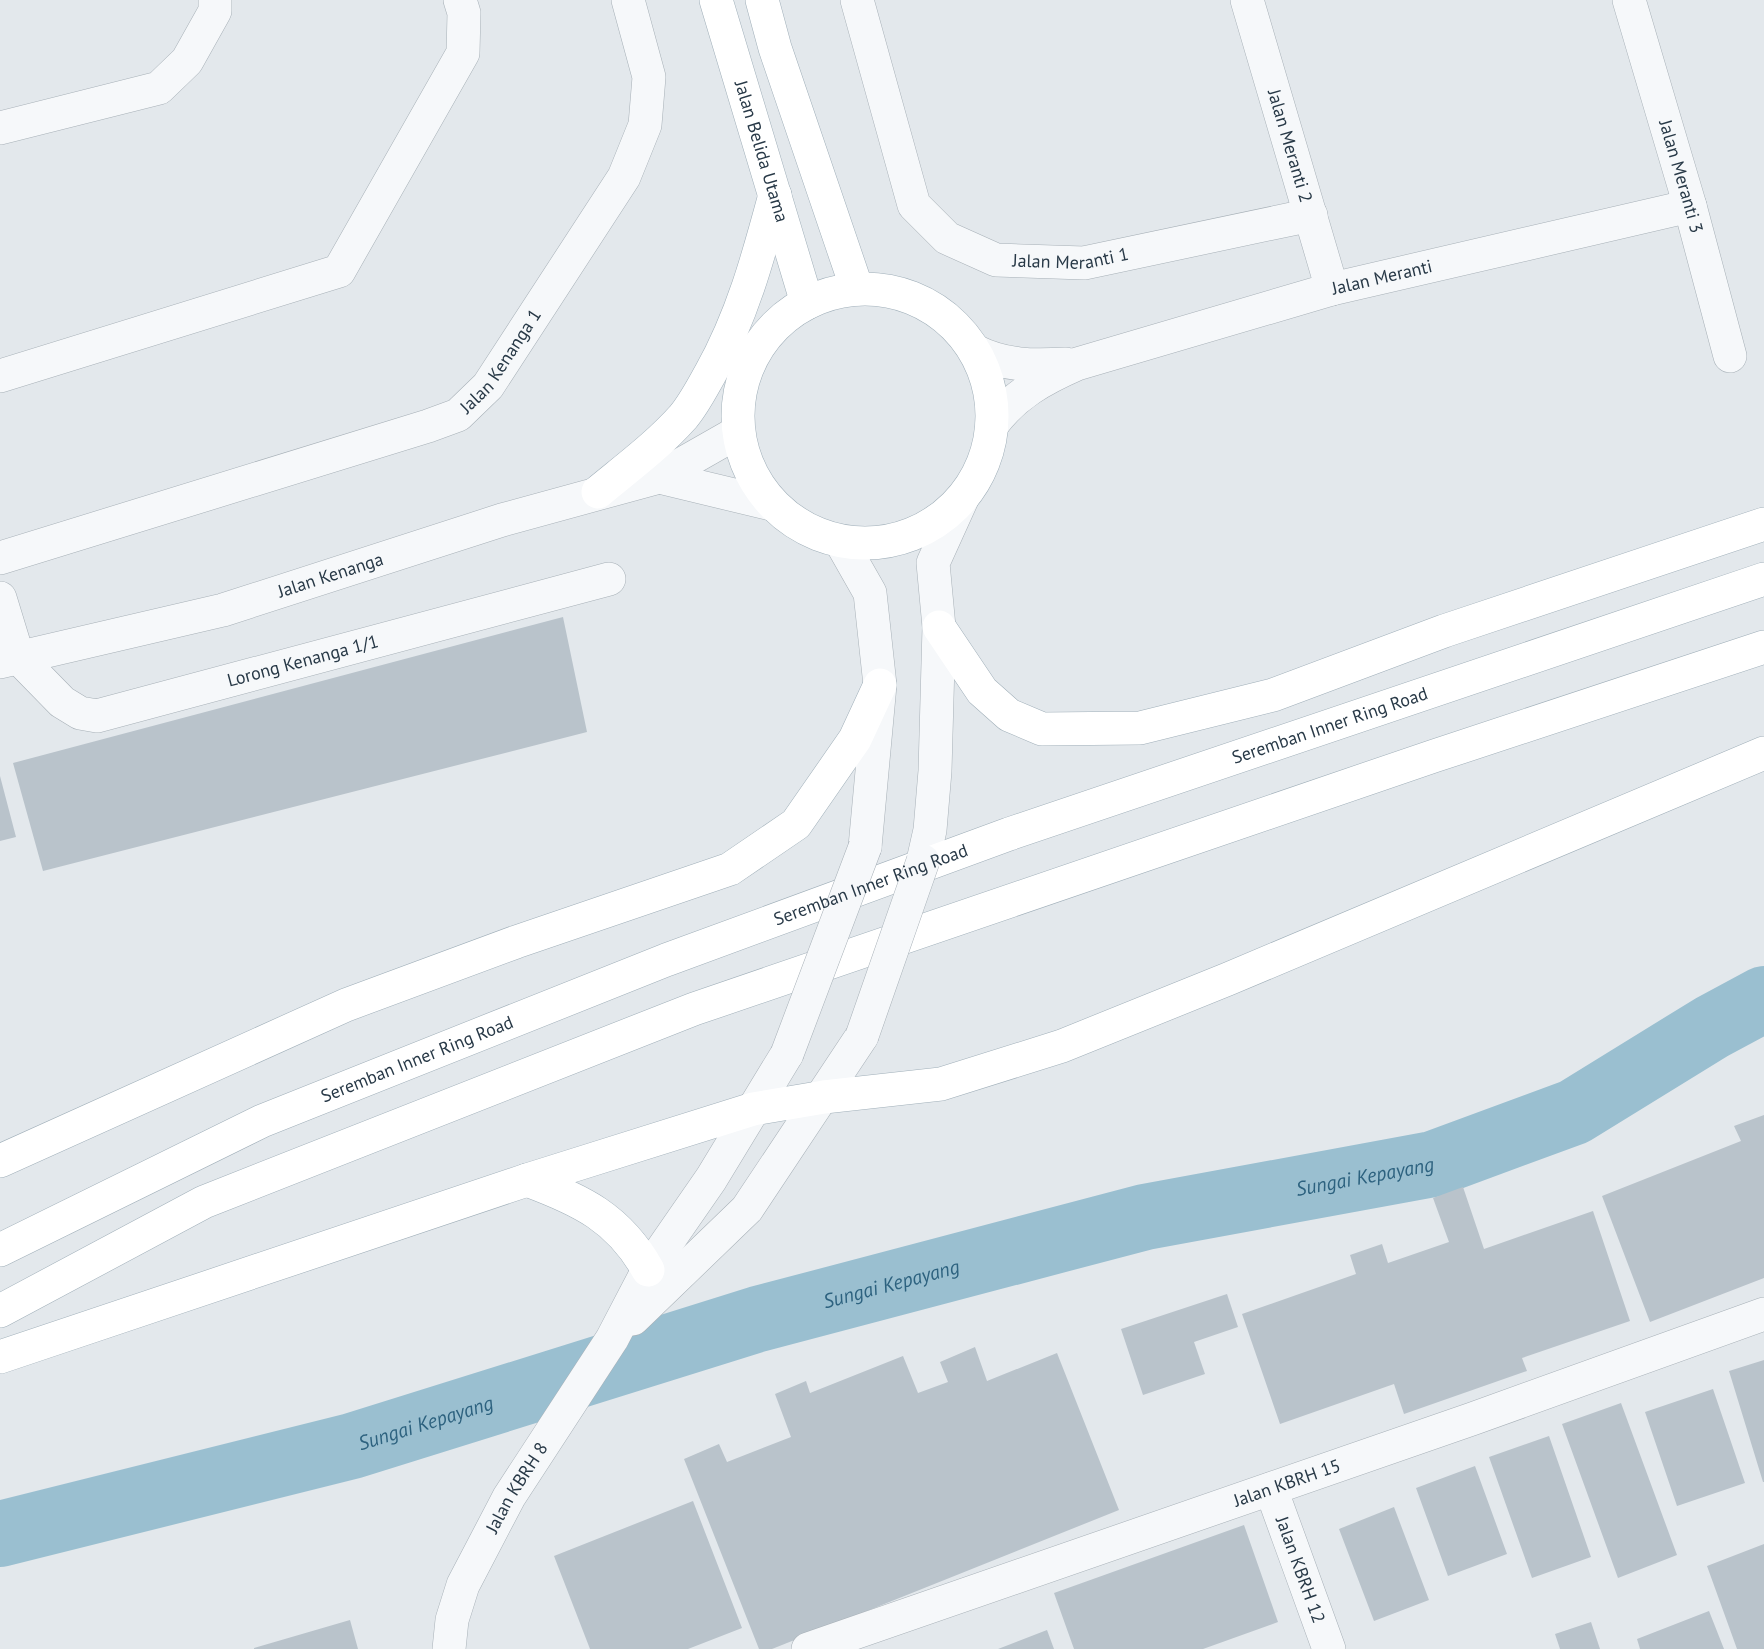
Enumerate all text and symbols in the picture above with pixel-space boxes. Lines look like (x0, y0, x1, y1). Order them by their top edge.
street label: Jalan Belida Utama (730, 77, 794, 225)
street label: Jalan Meranti 2 (1263, 85, 1318, 205)
street label: Jalan Meranti 3 (1654, 116, 1709, 236)
street label: Jalan Meranti 1 (1011, 242, 1131, 274)
street label: Jalan Meranti (1328, 254, 1434, 300)
street label: Jalan Kenanga 1 (454, 304, 546, 419)
street label: Jalan Kenanga (274, 547, 386, 603)
street label: Lorong Kenanga 1/1 (225, 629, 381, 692)
street label: Seremban Inner Ring Road (1229, 681, 1431, 769)
street label: Seremban Inner Ring Road (770, 838, 971, 930)
street label: Seremban Inner Ring Road (317, 1010, 516, 1107)
water label: Sungai Kepayang (1294, 1151, 1436, 1202)
water label: Sungai Kepayang (820, 1253, 962, 1314)
water label: Sungai Kepayang (355, 1390, 496, 1456)
street label: Jalan KBRH 8 (480, 1438, 553, 1538)
street label: Jalan KBRH 15 (1229, 1453, 1344, 1512)
street label: Jalan KBRH 12 (1271, 1512, 1331, 1626)

